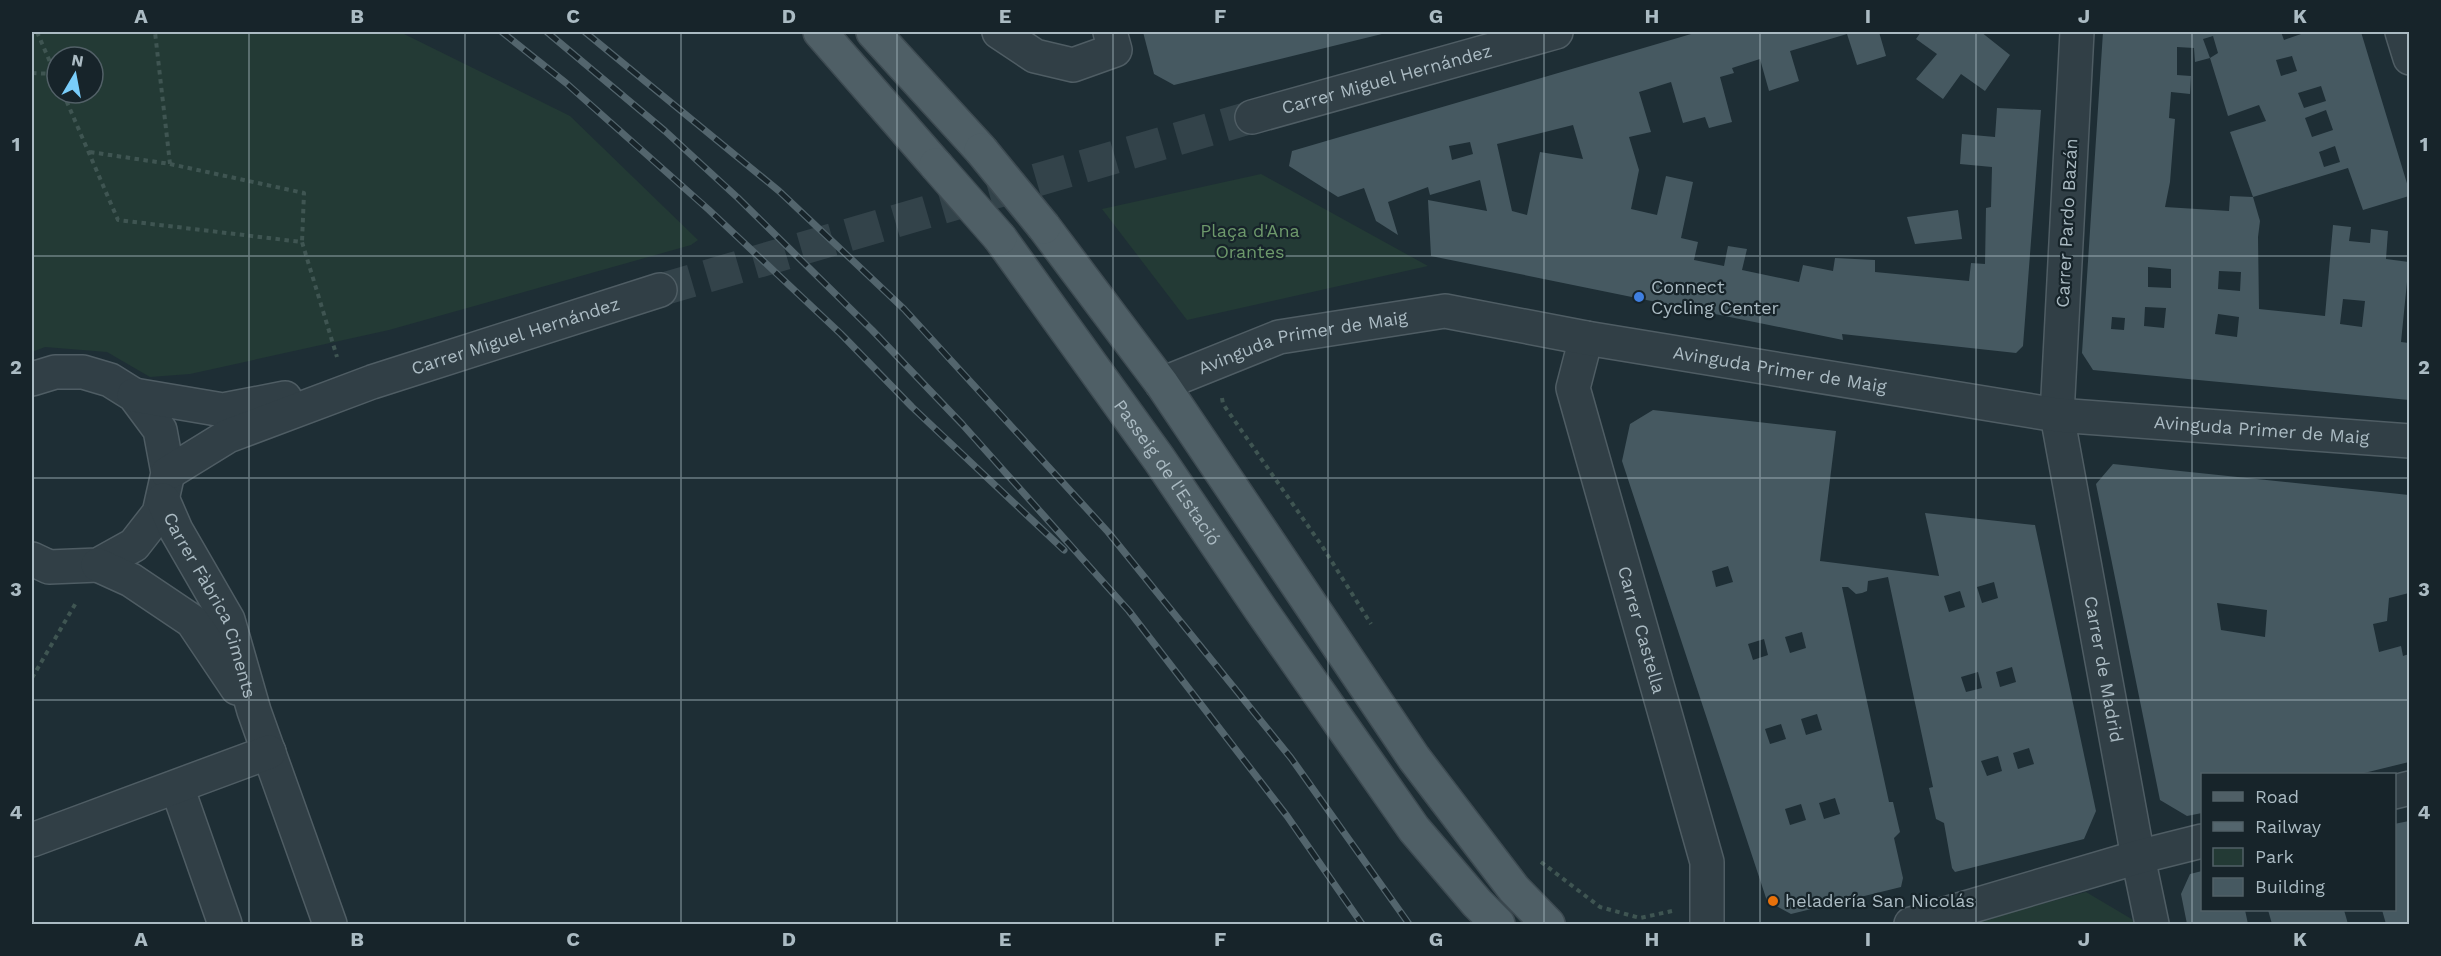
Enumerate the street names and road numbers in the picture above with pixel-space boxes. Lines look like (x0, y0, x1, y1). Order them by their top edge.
street label: Carrer Miguel Hernández (1279, 39, 1494, 118)
street label: Carrer Pardo Bazán (2052, 138, 2081, 308)
street label: Carrer Miguel Hernández (409, 293, 622, 379)
street label: Avinguda Primer de Maig (1195, 306, 1409, 378)
street label: Avinguda Primer de Maig (1672, 341, 1889, 397)
street label: Passeig de l'Estació (1110, 395, 1225, 549)
street label: Avinguda Primer de Maig (2153, 411, 2370, 448)
street label: Carrer Fàbrica Ciments (160, 509, 261, 700)
street label: Carrer Castella (1614, 564, 1670, 696)
street label: Carrer de Madrid (2080, 594, 2128, 744)

